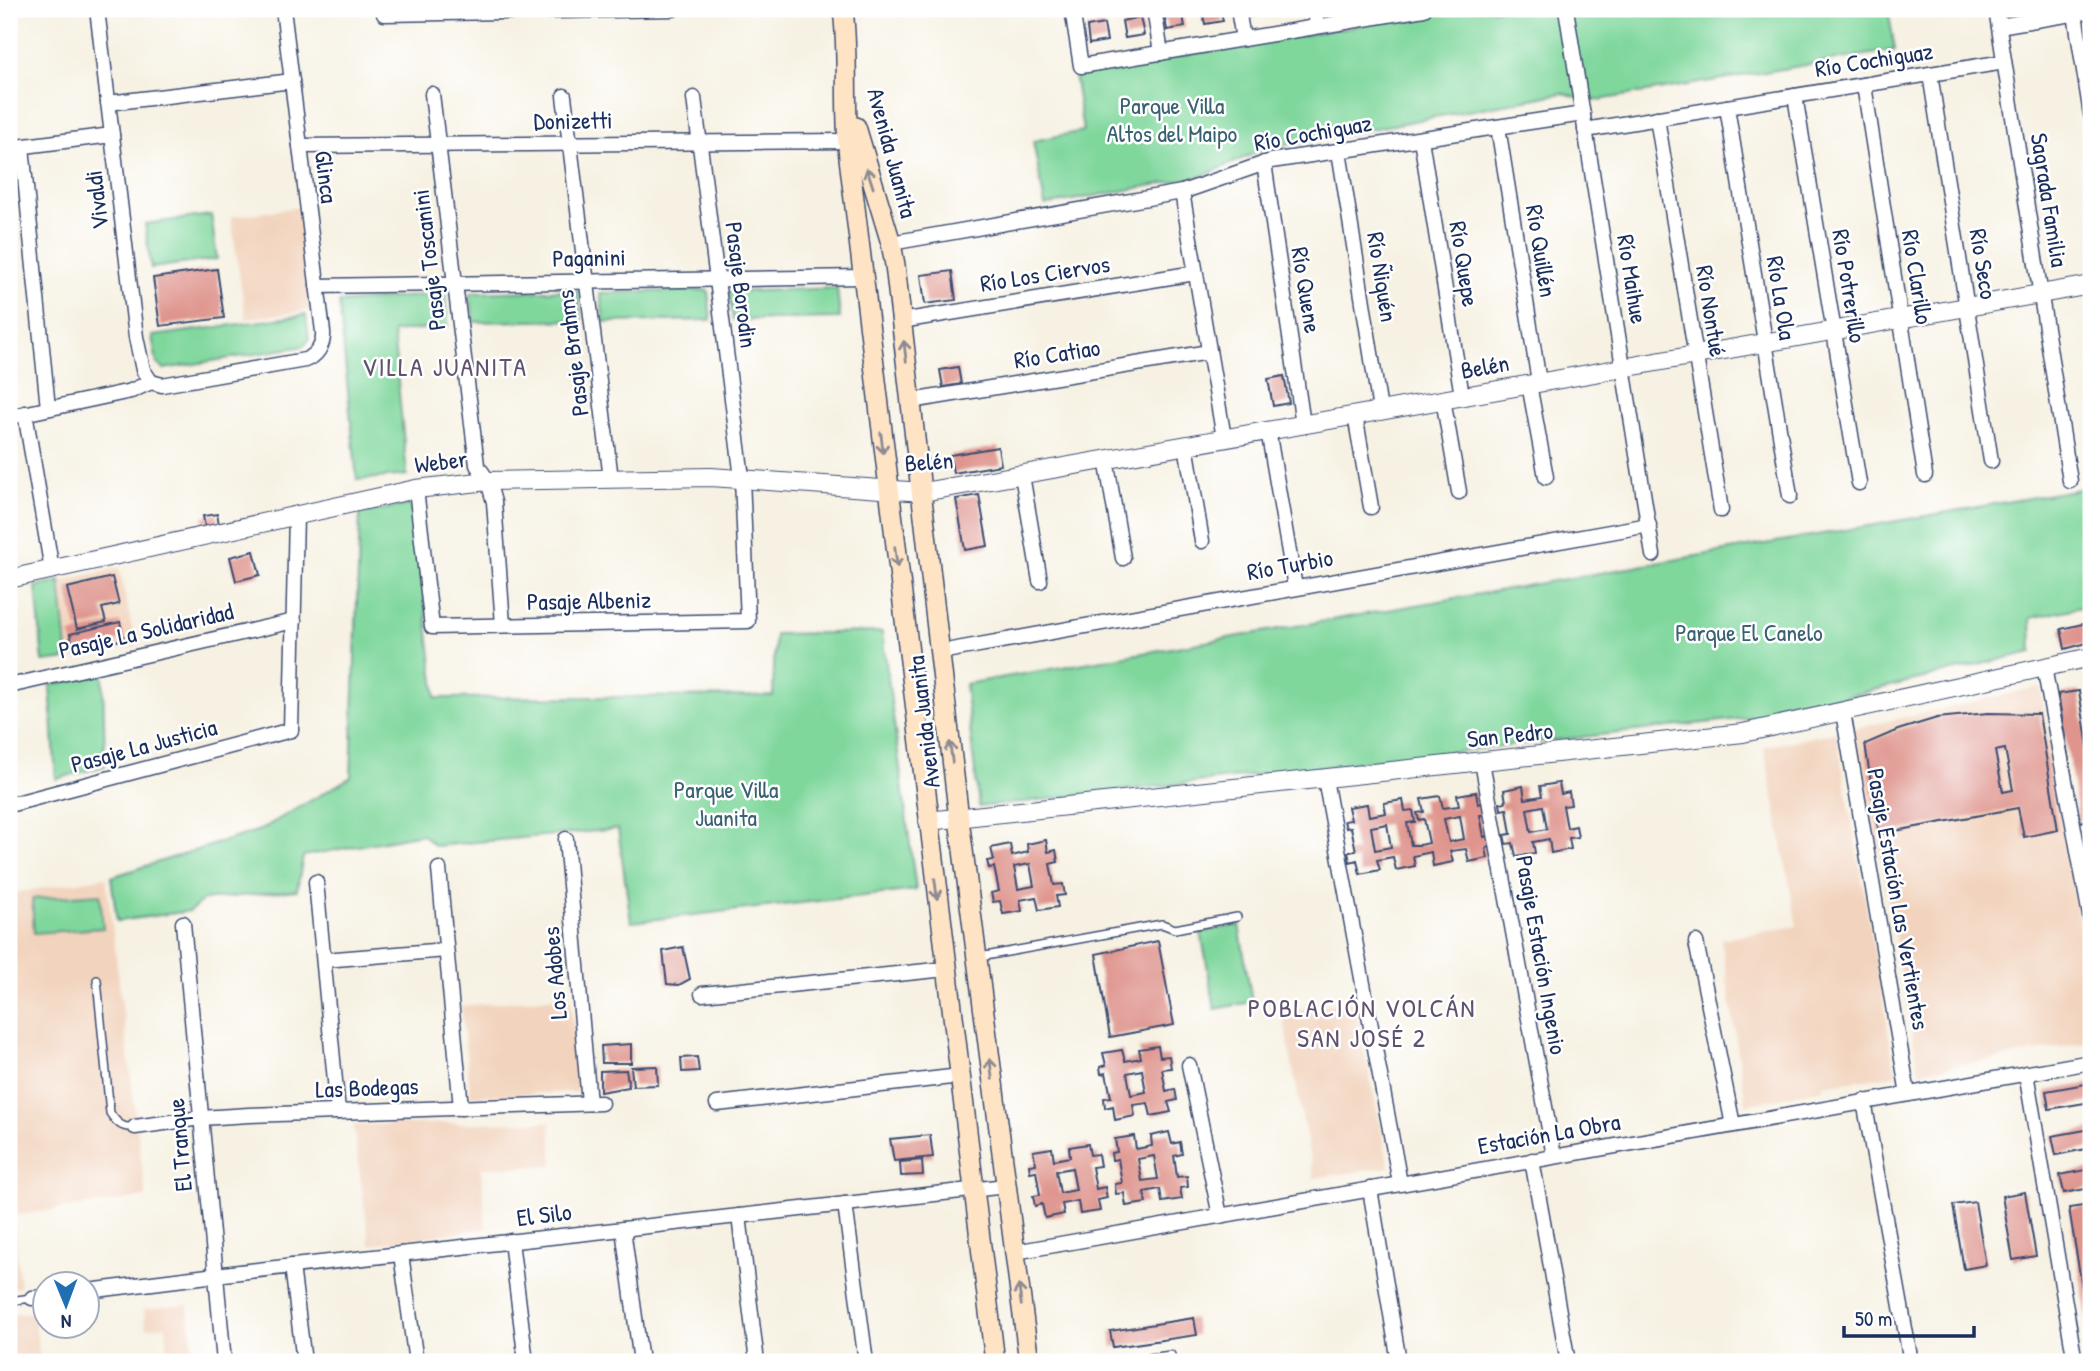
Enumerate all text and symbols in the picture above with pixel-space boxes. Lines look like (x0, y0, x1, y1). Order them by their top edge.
street label: Río Cochiguaz (1813, 34, 1935, 84)
street label: Avenida Juanita (860, 84, 926, 221)
park label: Parque Villa Altos del Maipo (1107, 89, 1238, 149)
street label: Donizetti (533, 103, 613, 137)
street label: Río Cochiguaz (1251, 106, 1374, 158)
street label: Sagrada Familia (2024, 131, 2076, 269)
street label: Glinca (308, 149, 346, 205)
one-way arrow (863, 167, 876, 189)
street label: Vivaldi (77, 169, 115, 231)
street label: Pasaje Toscanini (403, 188, 453, 332)
street label: Río Quillén (1519, 202, 1565, 299)
street label: Río Quepe (1442, 219, 1488, 309)
street label: Pasaje Borodin (718, 220, 766, 350)
street label: Río Seco (1963, 226, 2005, 302)
street label: Río Potrerillo (1825, 227, 1875, 345)
street label: Río Clarillo (1895, 227, 1941, 327)
street label: Río Ñiquén (1360, 230, 1406, 324)
street label: Río Maihue (1610, 232, 1656, 326)
street label: Paganini (552, 240, 626, 274)
street label: Río Quene (1284, 244, 1330, 336)
street label: Río Los Ciervos (978, 247, 1112, 299)
street label: Río La Ola (1760, 254, 1804, 342)
street label: Río Nontué (1689, 263, 1735, 359)
street label: Pasaje Brahms (548, 288, 596, 418)
street label: Río Catiao (1011, 330, 1102, 376)
one-way arrow (899, 341, 912, 363)
street label: Belén (1458, 346, 1511, 386)
district label: VILLA JUANITA (362, 349, 528, 384)
one-way arrow (876, 431, 889, 454)
street label: Weber (413, 442, 469, 480)
street label: Belén (904, 443, 954, 479)
street label: Río Turbio (1244, 541, 1336, 587)
one-way arrow (890, 545, 903, 568)
street label: Pasaje Albeniz (527, 583, 651, 617)
street label: Pasaje La Solidaridad (55, 594, 236, 666)
park label: Parque El Canelo (1675, 616, 1823, 648)
street label: Avenida Juanita (899, 654, 947, 790)
street label: Pasaje La Justicia (67, 710, 220, 780)
street label: San Pedro (1465, 714, 1555, 754)
one-way arrow (945, 741, 958, 764)
street label: Pasaje Estación Las Vertientes (1860, 766, 1938, 1032)
park label: Parque Villa Juanita (674, 773, 778, 833)
street label: Pasaje Estación Ingenio (1509, 853, 1575, 1057)
one-way arrow (930, 877, 943, 900)
street label: Los Adobes (534, 925, 574, 1021)
district label: POBLACIÓN VOLCÁN SAN JOSÉ 2 (1248, 990, 1476, 1055)
one-way arrow (985, 1058, 998, 1081)
street label: Las Bodegas (315, 1069, 419, 1105)
street label: El Tranque (159, 1097, 199, 1193)
street label: Estación La Obra (1475, 1105, 1623, 1161)
street label: El Silo (515, 1195, 573, 1233)
north arrow (32, 1270, 102, 1340)
one-way arrow (1013, 1284, 1026, 1306)
scale bar (1844, 1294, 1974, 1338)
text: 50 m (1855, 1304, 1892, 1333)
text: N (61, 1309, 72, 1335)

